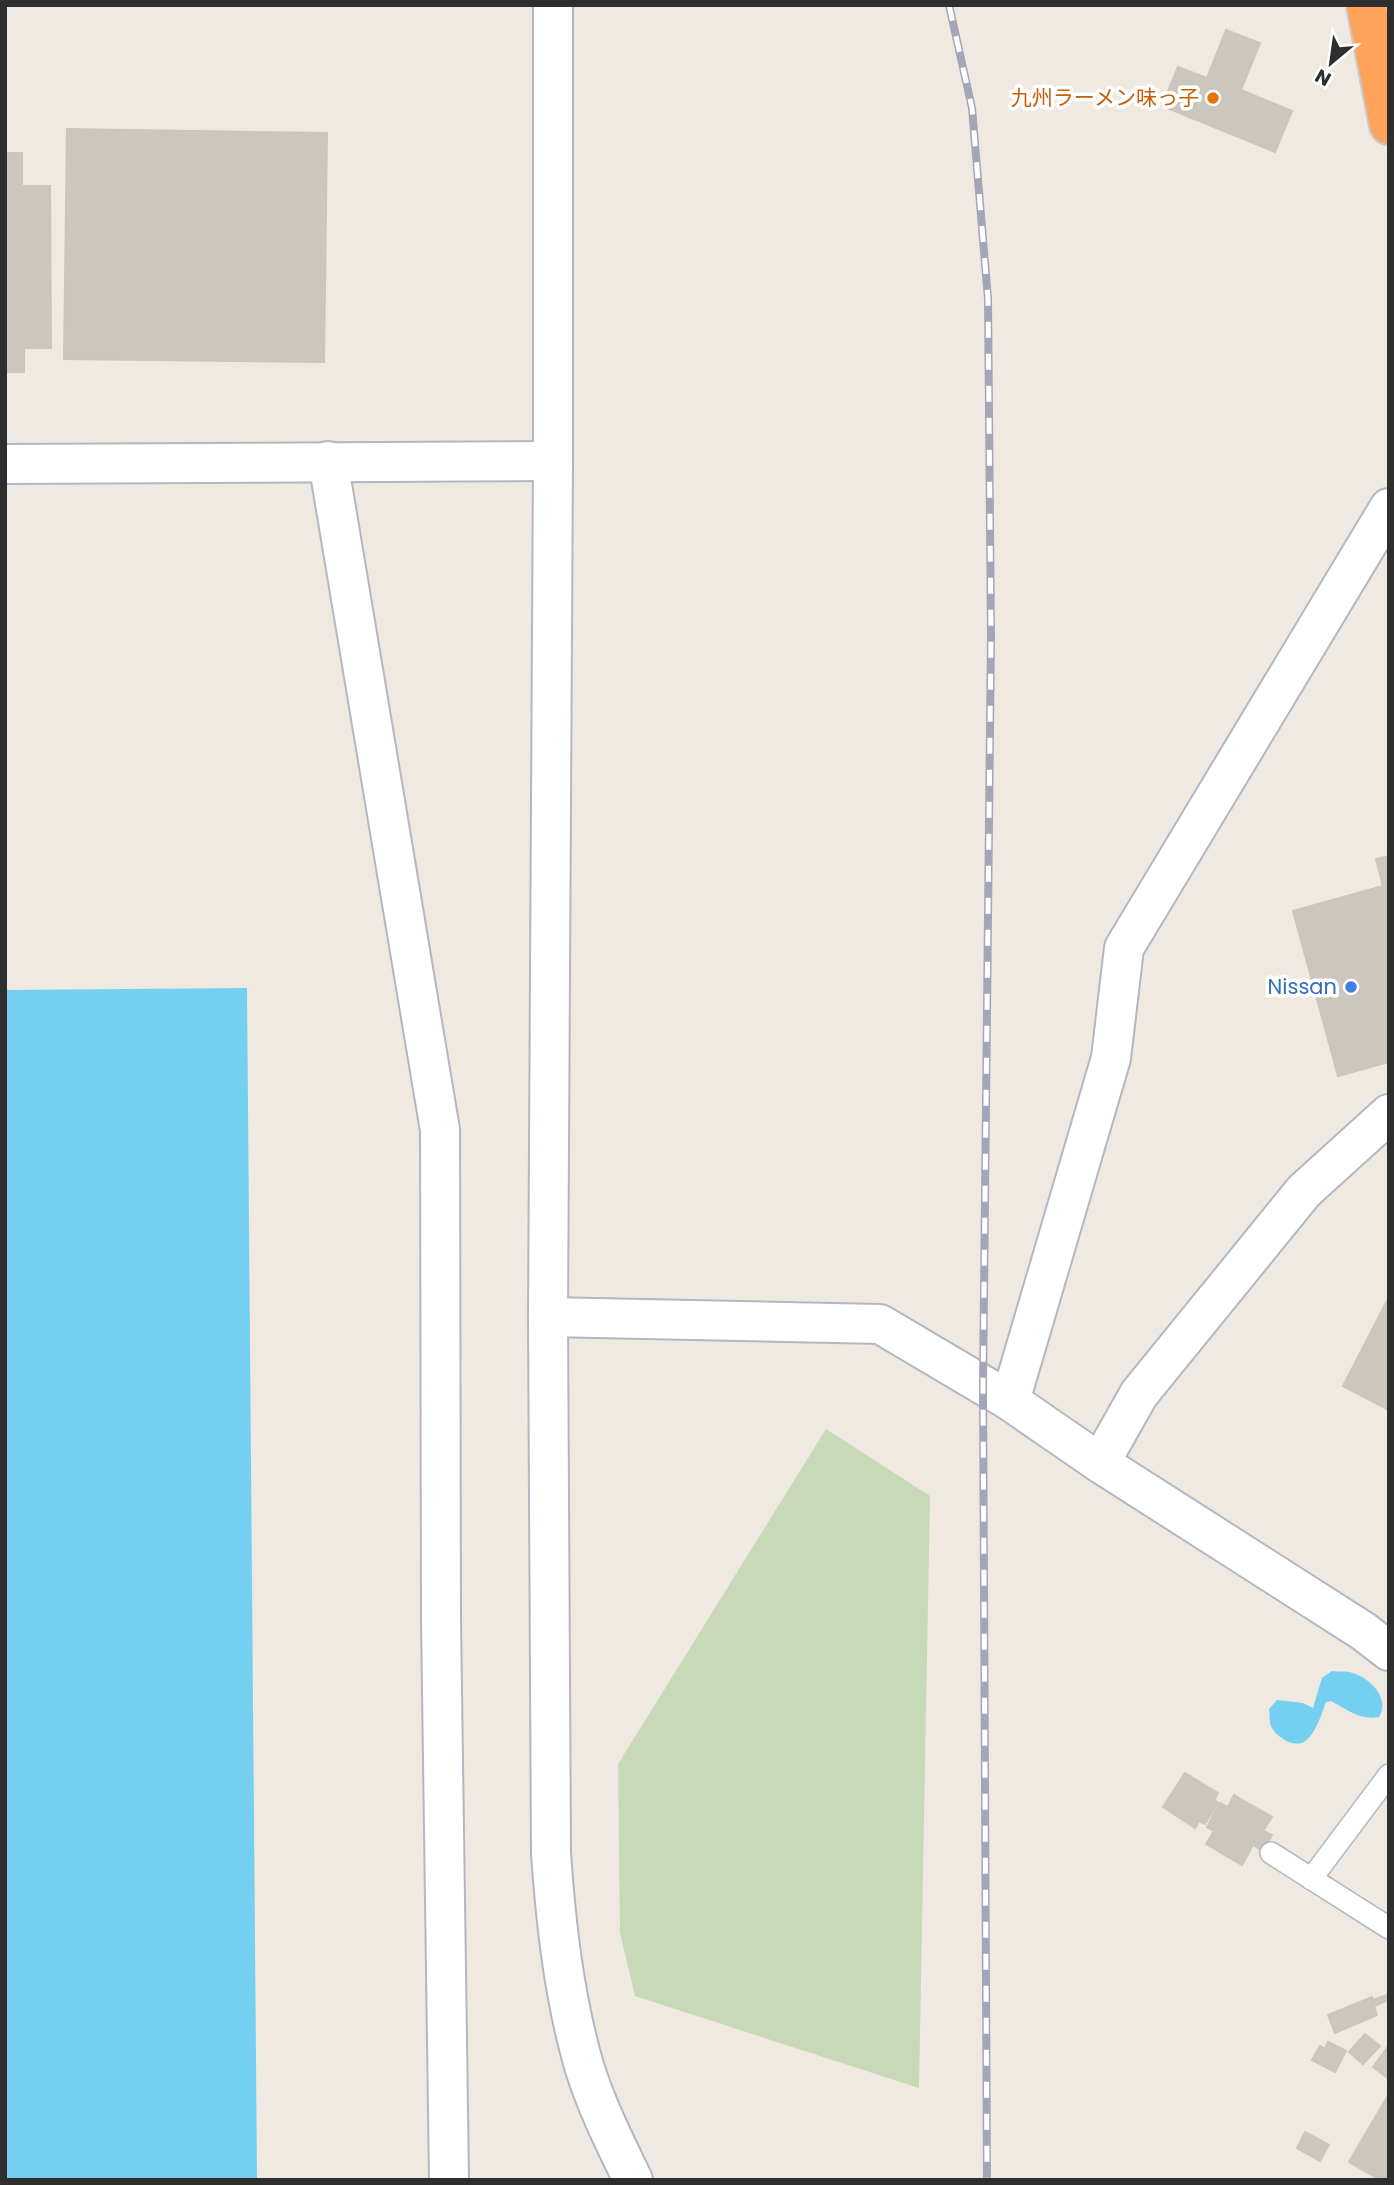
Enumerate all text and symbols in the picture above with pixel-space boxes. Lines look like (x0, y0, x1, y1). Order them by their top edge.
north arrow (1296, 28, 1366, 98)
text: N (1310, 62, 1336, 93)
place label: 九州ラーメン味っ子 (1011, 83, 1199, 112)
marker: 九州ラーメン味っ子 (1205, 90, 1221, 106)
place label: Nissan (1268, 972, 1337, 1001)
marker: Nissan (1343, 979, 1359, 995)

